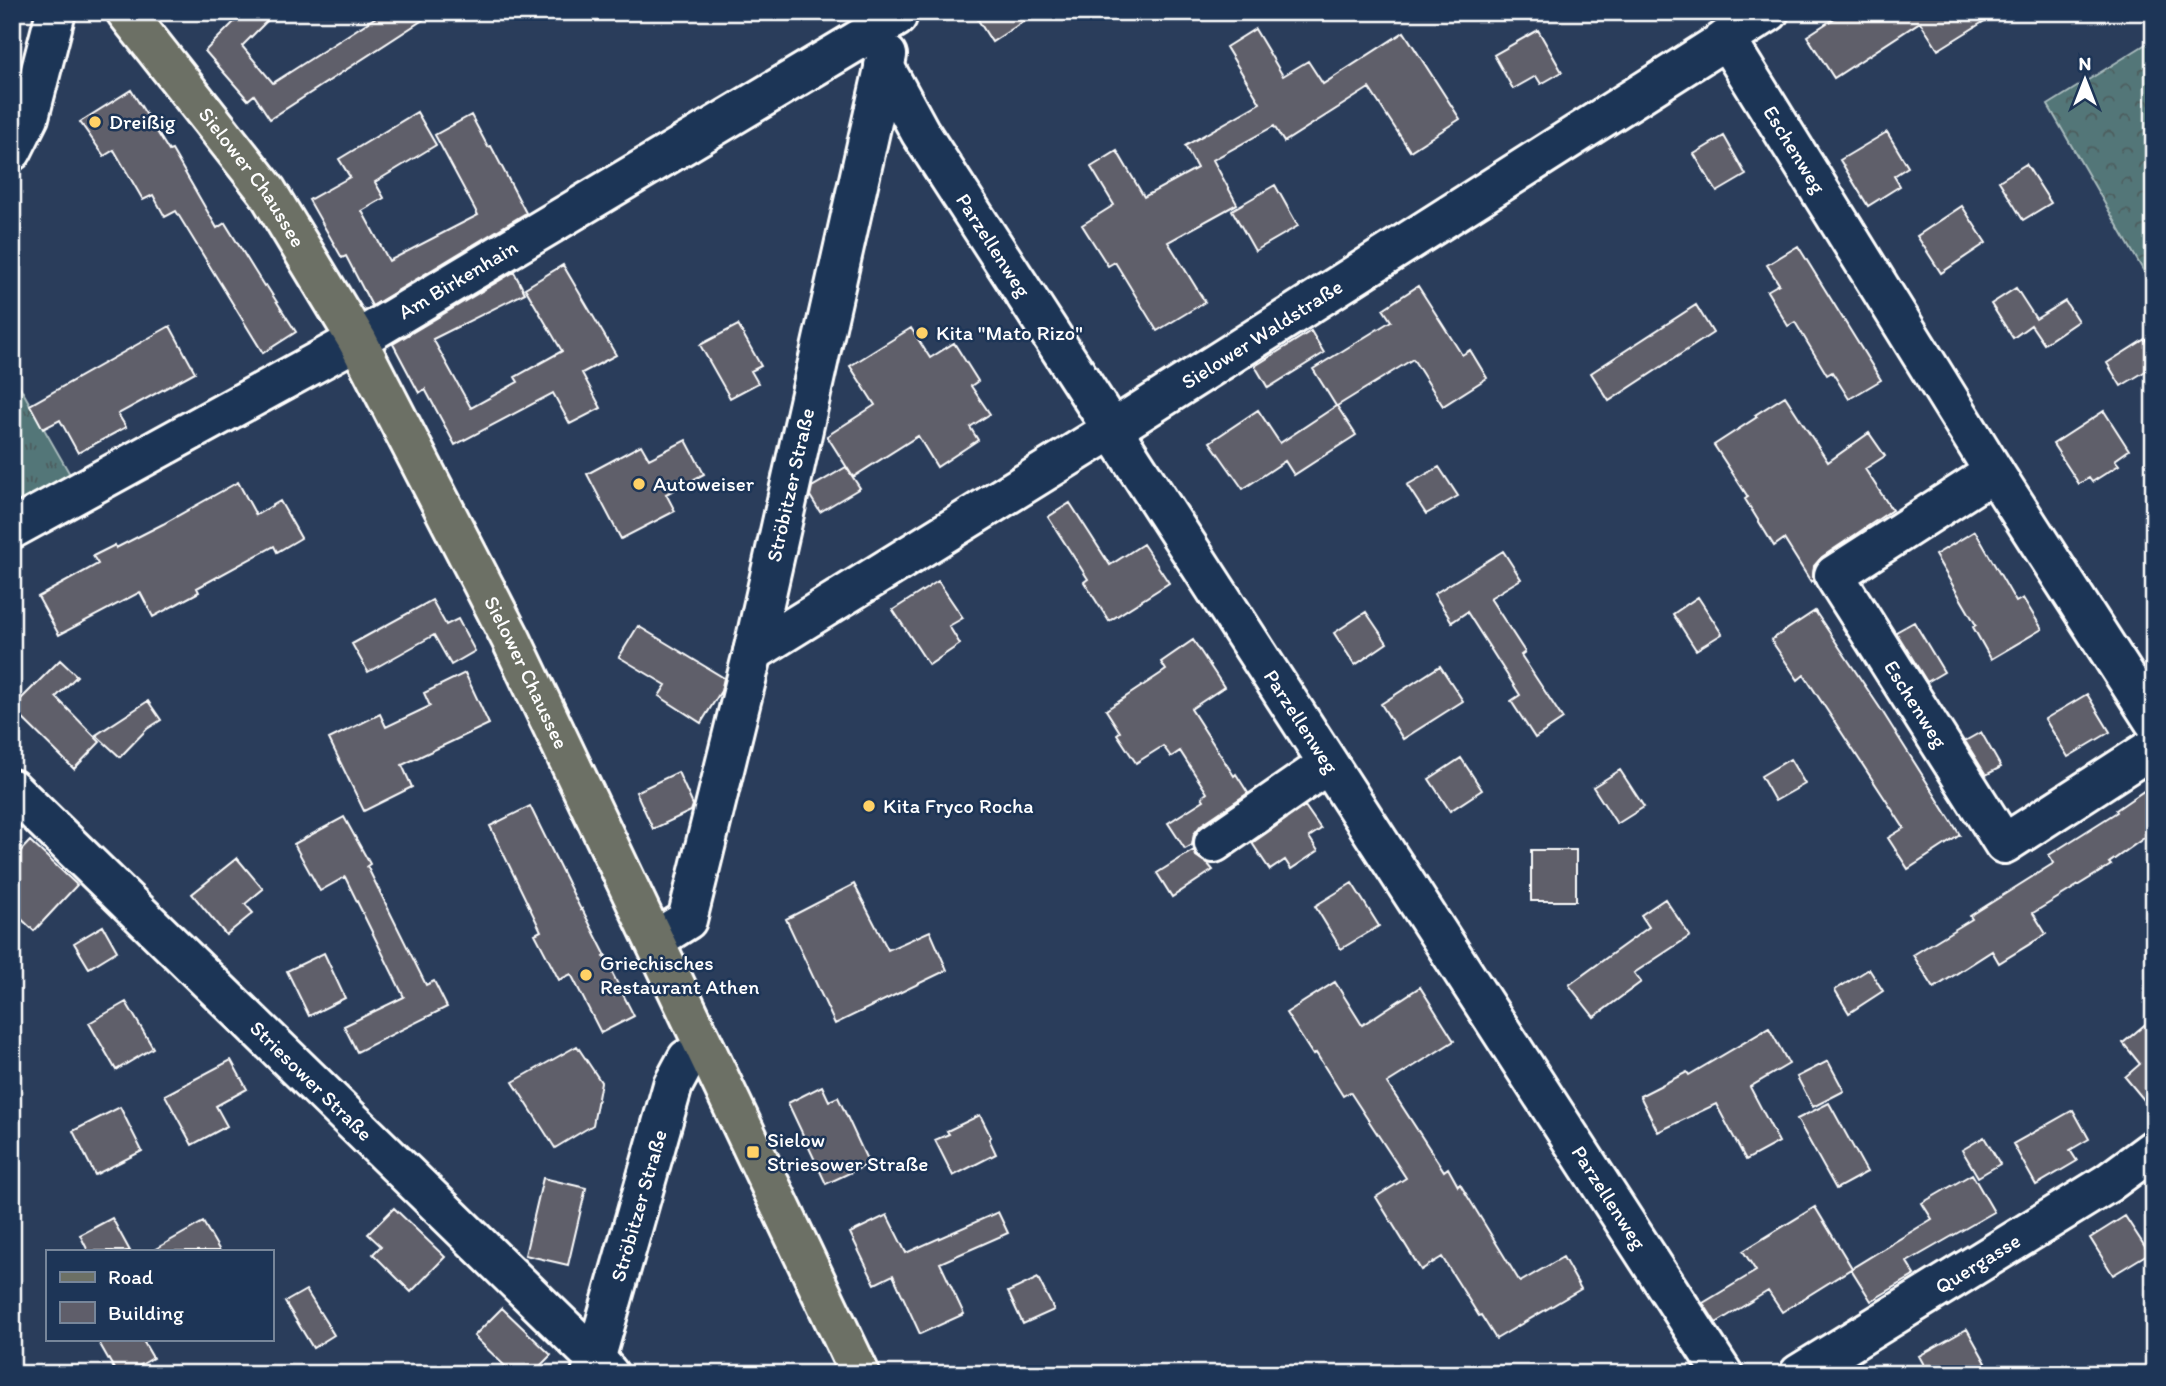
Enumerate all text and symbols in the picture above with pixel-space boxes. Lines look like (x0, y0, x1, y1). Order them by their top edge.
north arrow (2050, 46, 2120, 116)
text: N (2079, 52, 2091, 75)
street label: Eschenweg (1758, 101, 1832, 198)
street label: Sielower Chaussee (194, 102, 311, 252)
place label: Dreißig (109, 109, 176, 134)
marker: Dreißig (87, 114, 103, 130)
street label: Parzellenweg (951, 188, 1036, 302)
street label: Am Birkenhain (394, 234, 522, 324)
street label: Sielower Waldstraße (1177, 273, 1347, 394)
place label: Kita "Mato Rizo" (936, 320, 1083, 345)
marker: Kita "Mato Rizo" (914, 325, 930, 341)
street label: Ströbitzer Straße (761, 406, 819, 564)
place label: Autoweiser (653, 471, 755, 496)
marker: Autoweiser (631, 476, 647, 492)
street label: Sielower Chaussee (479, 592, 574, 753)
street label: Eschenweg (1879, 655, 1953, 752)
street label: Parzellenweg (1259, 665, 1344, 778)
place label: Kita Fryco Rocha (883, 793, 1033, 818)
marker: Kita Fryco Rocha (861, 798, 877, 814)
place label: Griechisches Restaurant Athen (600, 950, 759, 999)
marker: Griechisches Restaurant Athen (578, 967, 594, 983)
street label: Striesower Straße (245, 1015, 378, 1146)
street label: Ströbitzer Straße (605, 1127, 672, 1284)
place label: Sielow Striesower Straße (767, 1127, 928, 1176)
street label: Parzellenweg (1567, 1141, 1652, 1254)
marker: Sielow Striesower Straße (745, 1144, 761, 1160)
street label: Quergasse (1930, 1227, 2025, 1299)
legend (46, 1250, 273, 1340)
text: Road (108, 1264, 154, 1289)
text: Building (108, 1300, 184, 1325)

